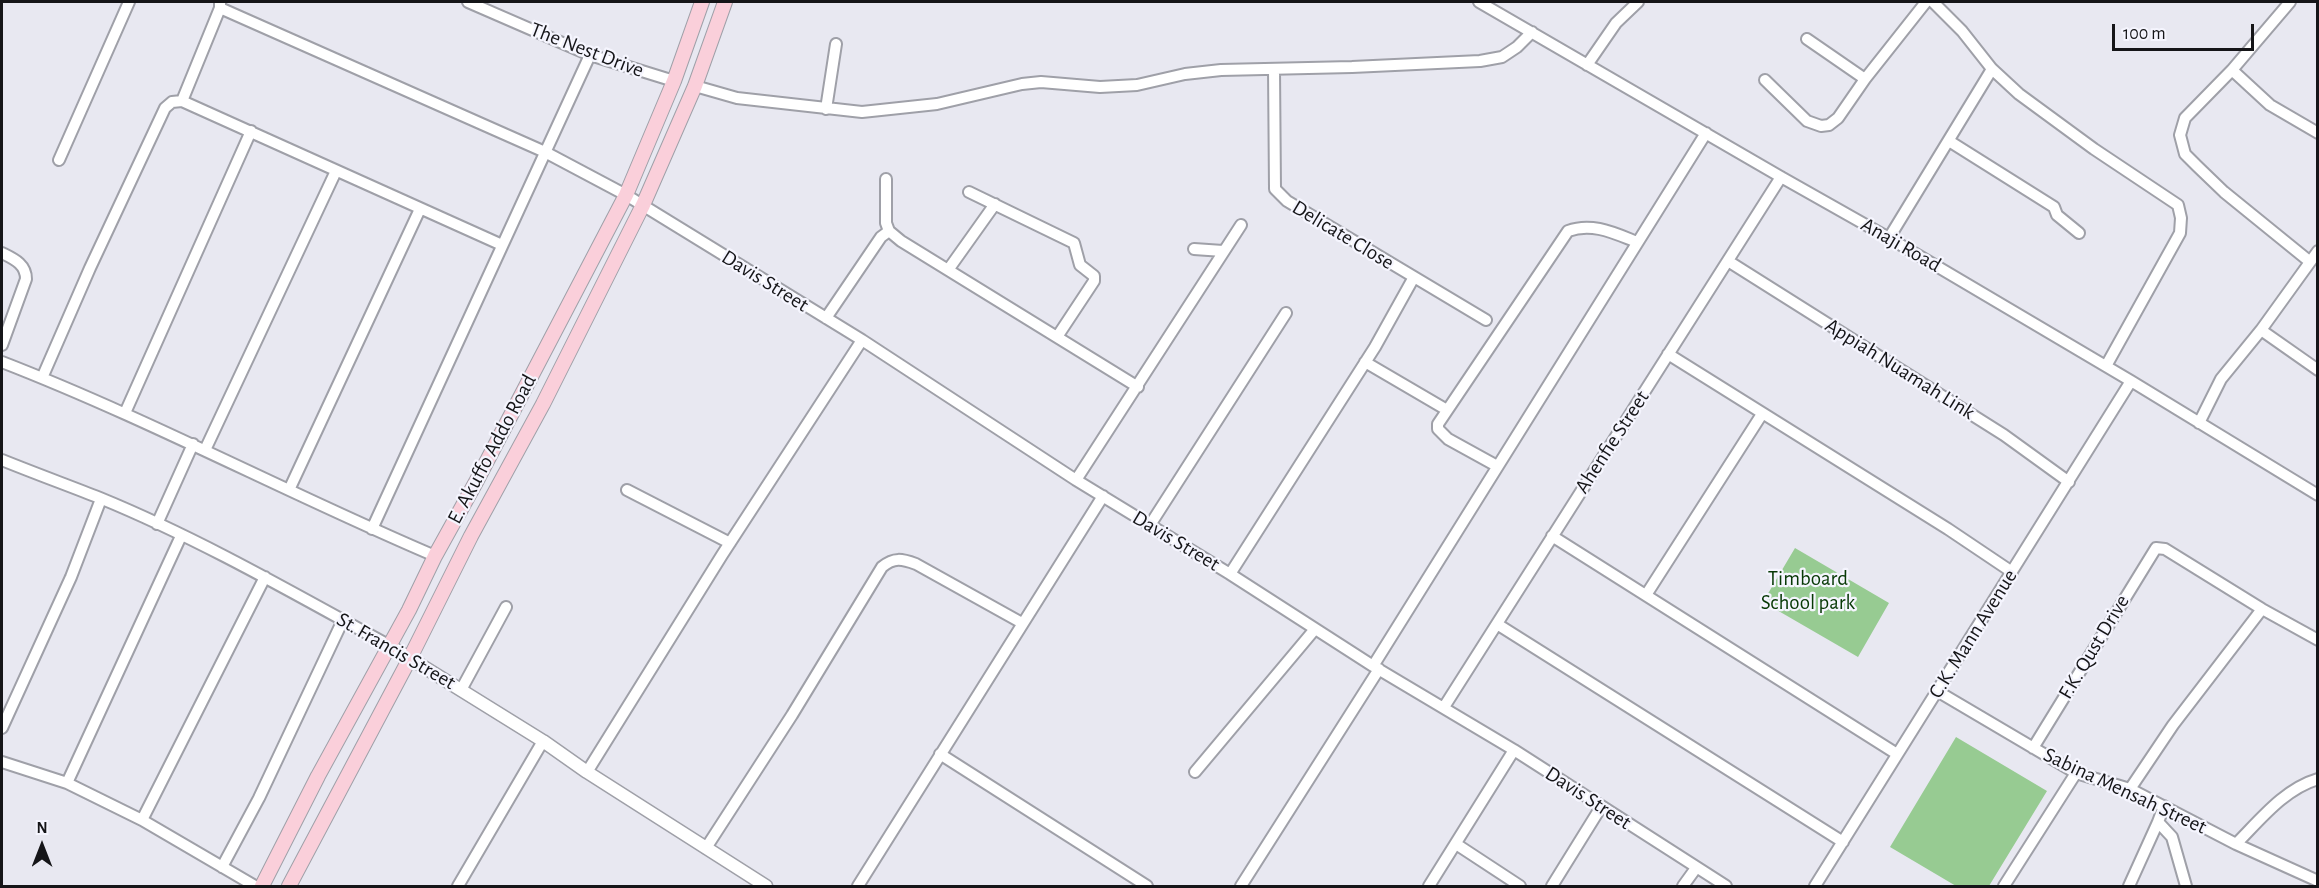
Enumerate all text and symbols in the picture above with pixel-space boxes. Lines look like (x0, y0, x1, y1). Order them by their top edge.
scale bar (2115, 12, 2258, 50)
street label: The Nest Drive (527, 17, 647, 83)
text: 100 m (2123, 25, 2166, 43)
street label: Delicate Close (1287, 195, 1399, 275)
street label: Anaji Road (1856, 212, 1946, 278)
street label: Davis Street (717, 244, 813, 318)
street label: Appiah Nuamah Link (1821, 313, 1979, 425)
street label: E. Akuffo Addo Road (442, 370, 542, 528)
street label: Ahenfie Street (1569, 386, 1655, 498)
street label: Davis Street (1128, 505, 1224, 577)
street label: C.K. Mann Avenue (1923, 565, 2023, 703)
park label: Timboard School park (1761, 566, 1855, 616)
street label: F.K. Qust Drive (2053, 590, 2135, 704)
street label: St. Francis Street (332, 607, 460, 695)
street label: Sabina Mensah Street (2039, 742, 2211, 840)
street label: Davis Street (1540, 761, 1636, 835)
north arrow (12, 816, 72, 876)
text: N (36, 820, 48, 836)

